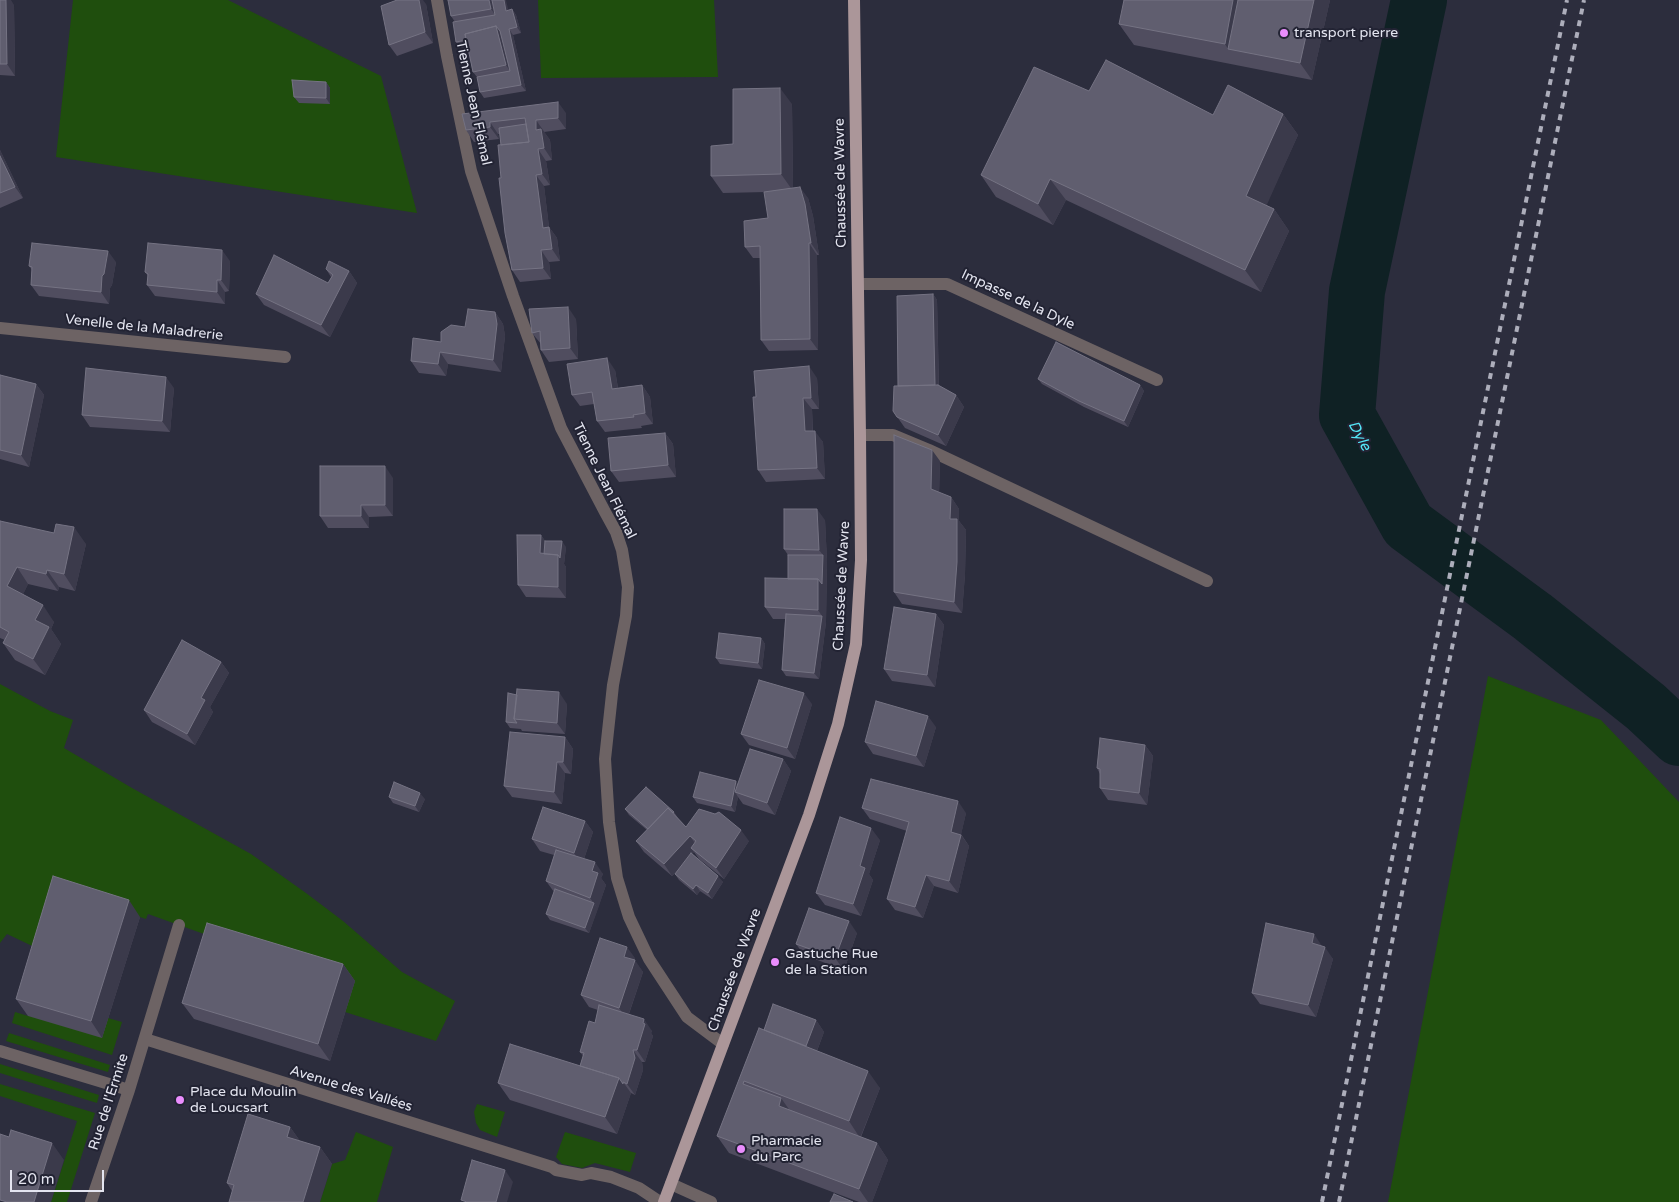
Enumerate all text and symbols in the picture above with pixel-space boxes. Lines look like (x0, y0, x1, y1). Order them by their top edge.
place label: transport pierre (1294, 25, 1398, 41)
marker: transport pierre (1278, 27, 1290, 39)
street label: Tienne Jean Flémal (452, 39, 494, 167)
street label: Chaussée de Wavre (831, 118, 851, 248)
street label: Impasse de la Dyle (959, 266, 1077, 334)
street label: Venelle de la Maladrerie (64, 311, 224, 345)
water label: Dyle (1343, 418, 1375, 454)
street label: Tienne Jean Flémal (569, 420, 639, 542)
street label: Chaussée de Wavre (830, 521, 854, 651)
street label: Chaussée de Wavre (705, 906, 765, 1034)
place label: Gastuche Rue de la Station (785, 946, 878, 979)
marker: Gastuche Rue de la Station (769, 956, 781, 968)
street label: Rue de l'Ermite (85, 1051, 133, 1153)
street label: Avenue des Vallées (288, 1062, 414, 1116)
place label: Place du Moulin de Loucsart (190, 1084, 297, 1116)
marker: Place du Moulin de Loucsart (174, 1094, 186, 1106)
place label: Pharmacie du Parc (751, 1133, 822, 1166)
marker: Pharmacie du Parc (735, 1143, 747, 1155)
scale bar (12, 1160, 106, 1192)
text: 20 m (18, 1170, 55, 1188)

